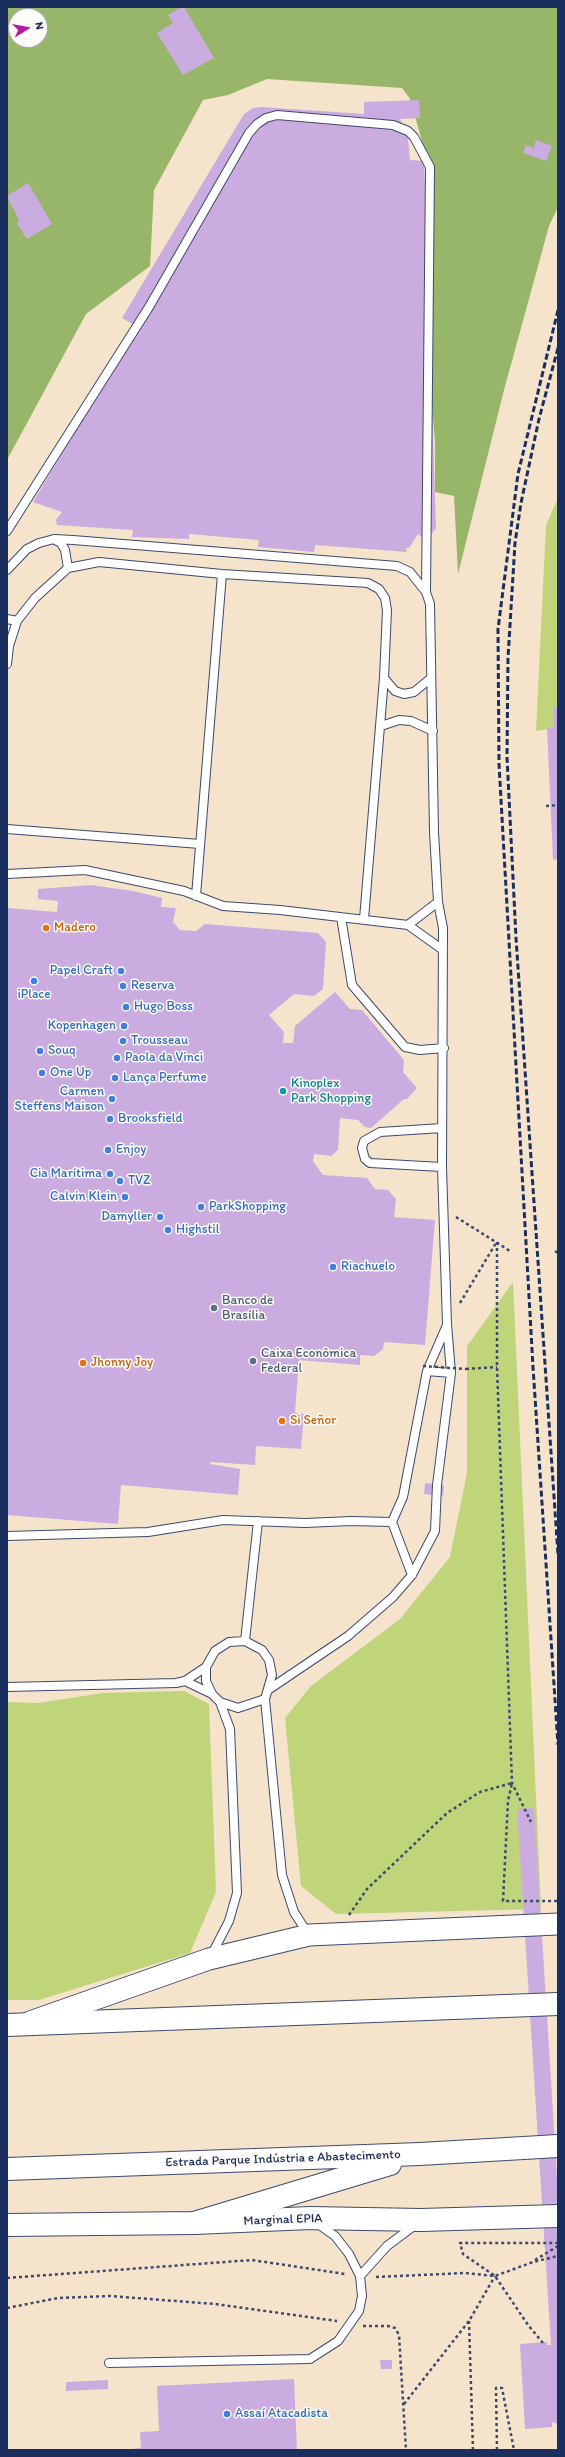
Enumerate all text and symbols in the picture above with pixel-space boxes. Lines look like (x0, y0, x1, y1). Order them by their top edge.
north arrow (8, 8, 48, 48)
text: N (32, 21, 46, 31)
place label: Madero (54, 920, 96, 936)
marker: Madero (41, 923, 51, 933)
place label: Papel Craft (50, 963, 113, 979)
marker: Papel Craft (116, 966, 126, 976)
marker: iPlace (29, 976, 39, 986)
place label: Reserva (131, 978, 175, 994)
marker: Reserva (118, 981, 128, 991)
place label: iPlace (17, 987, 51, 1003)
place label: Hugo Boss (134, 999, 193, 1015)
marker: Hugo Boss (121, 1002, 131, 1012)
place label: Kopenhagen (48, 1018, 116, 1034)
marker: Kopenhagen (119, 1021, 129, 1031)
place label: Trousseau (131, 1033, 188, 1049)
marker: Trousseau (118, 1036, 128, 1046)
place label: Souq (48, 1043, 76, 1059)
marker: Souq (35, 1046, 45, 1056)
place label: Paola da Vinci (125, 1050, 203, 1066)
marker: Paola da Vinci (112, 1053, 122, 1063)
place label: One Up (50, 1065, 91, 1081)
marker: One Up (37, 1068, 47, 1078)
place label: Lança Perfume (123, 1070, 207, 1086)
marker: Lança Perfume (110, 1073, 120, 1083)
place label: Kinoplex Park Shopping (291, 1076, 371, 1107)
place label: Carmen Steffens Maison (15, 1084, 104, 1115)
marker: Kinoplex Park Shopping (278, 1086, 288, 1096)
marker: Carmen Steffens Maison (107, 1094, 117, 1104)
place label: Brooksfield (118, 1111, 182, 1127)
marker: Brooksfield (105, 1114, 115, 1124)
place label: Enjoy (116, 1142, 146, 1158)
marker: Enjoy (103, 1145, 113, 1155)
place label: Cia Marítima (30, 1166, 102, 1182)
marker: Cia Marítima (105, 1169, 115, 1179)
place label: TVZ (128, 1173, 150, 1189)
marker: TVZ (115, 1176, 125, 1186)
place label: Calvin Klein (50, 1189, 117, 1205)
marker: Calvin Klein (120, 1192, 130, 1202)
place label: ParkShopping (209, 1199, 286, 1215)
marker: ParkShopping (196, 1202, 206, 1212)
place label: Damyller (101, 1209, 152, 1225)
marker: Damyller (155, 1212, 165, 1222)
place label: Highstil (176, 1222, 219, 1238)
marker: Highstil (163, 1225, 173, 1235)
place label: Riachuelo (341, 1259, 395, 1275)
marker: Riachuelo (328, 1262, 338, 1272)
place label: Banco de Brasília (222, 1293, 273, 1324)
marker: Banco de Brasília (209, 1303, 219, 1313)
place label: Caixa Econômica Federal (261, 1346, 356, 1377)
place label: Jhonny Joy (91, 1355, 153, 1371)
marker: Caixa Econômica Federal (248, 1356, 258, 1366)
marker: Jhonny Joy (78, 1358, 88, 1368)
place label: Si Señor (290, 1413, 336, 1429)
marker: Si Señor (277, 1416, 287, 1426)
street label: Estrada Parque Indústria e Abastecimento (165, 2147, 401, 2171)
street label: Marginal EPIA (243, 2211, 323, 2229)
place label: Assaí Atacadista (235, 2406, 328, 2422)
marker: Assaí Atacadista (222, 2409, 232, 2419)

